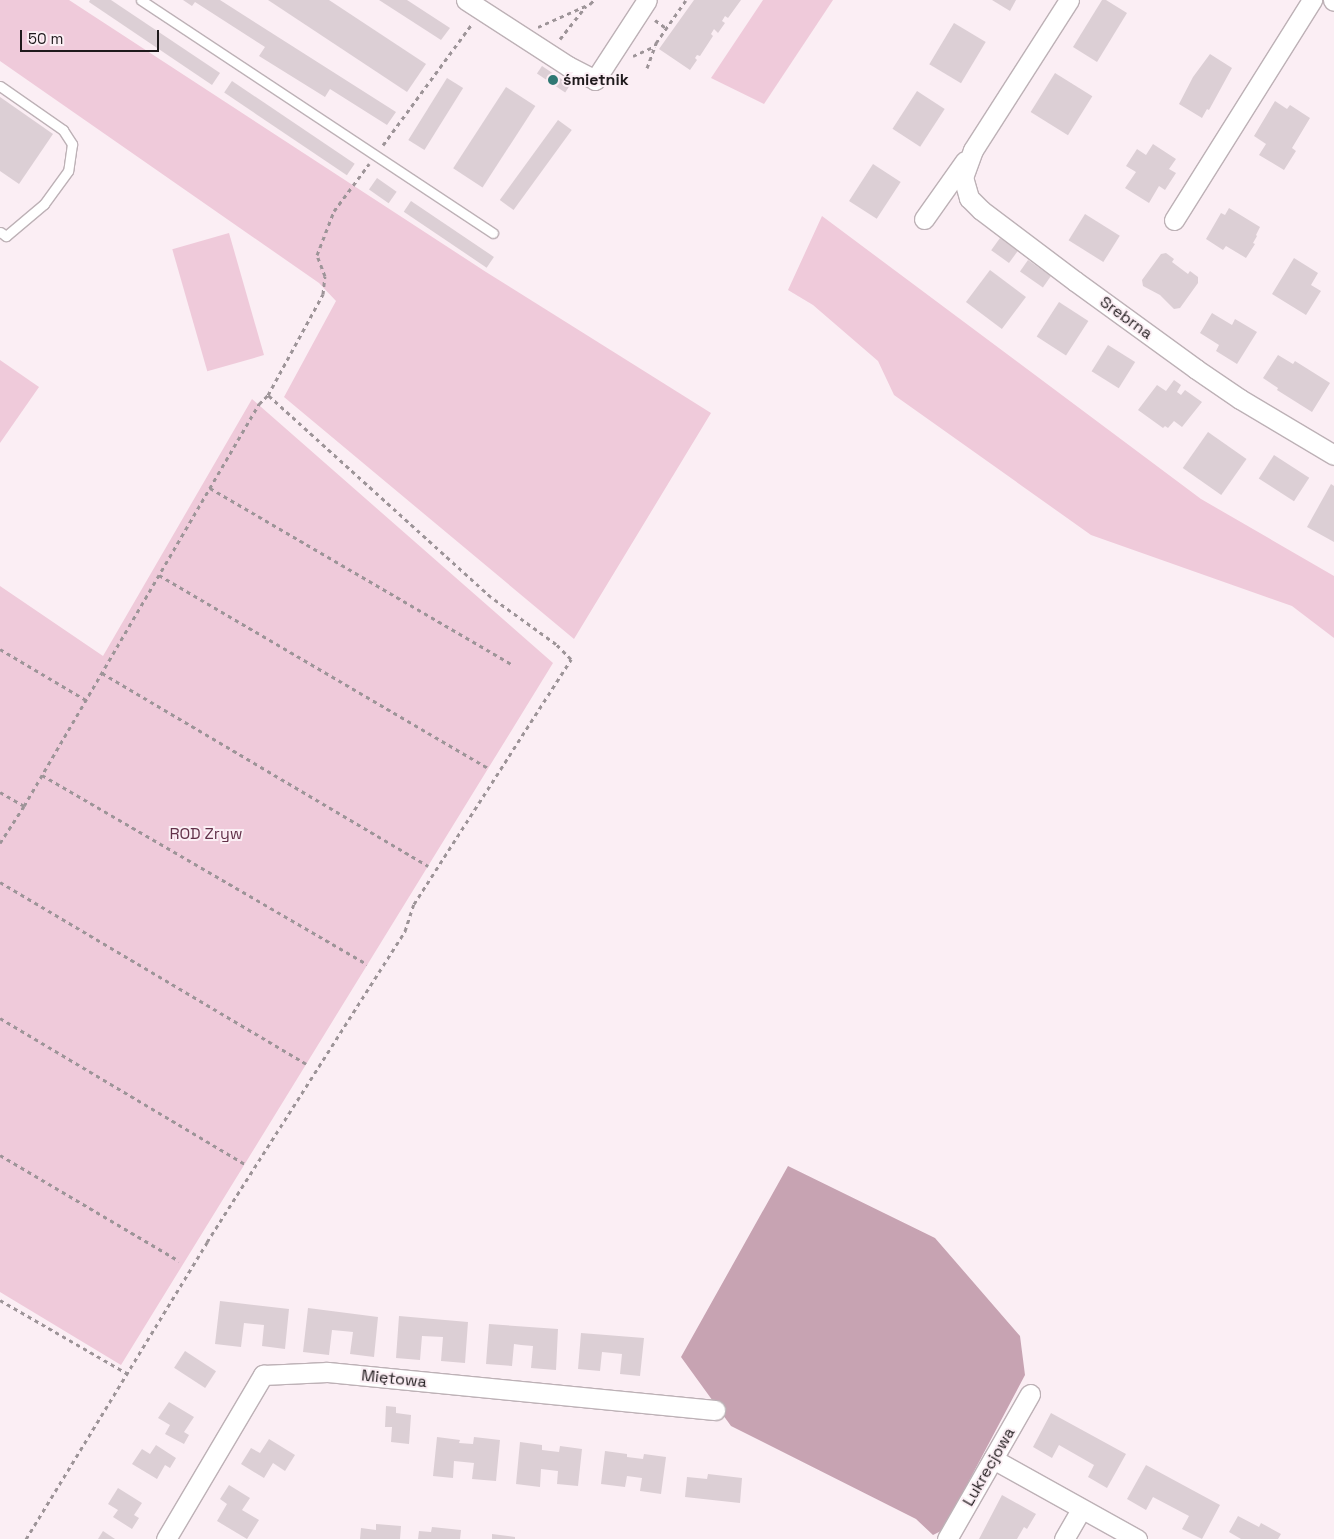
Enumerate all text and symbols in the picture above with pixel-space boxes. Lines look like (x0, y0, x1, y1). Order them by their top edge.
scale bar (22, 20, 161, 52)
text: 50 m (28, 29, 63, 48)
place label: śmietnik (563, 70, 629, 90)
marker: śmietnik (547, 74, 559, 86)
street label: Srebrna (1096, 292, 1156, 344)
park label: ROD Zryw (170, 824, 242, 844)
street label: Miętowa (360, 1366, 428, 1392)
street label: Lukrecjowa (959, 1424, 1019, 1510)

